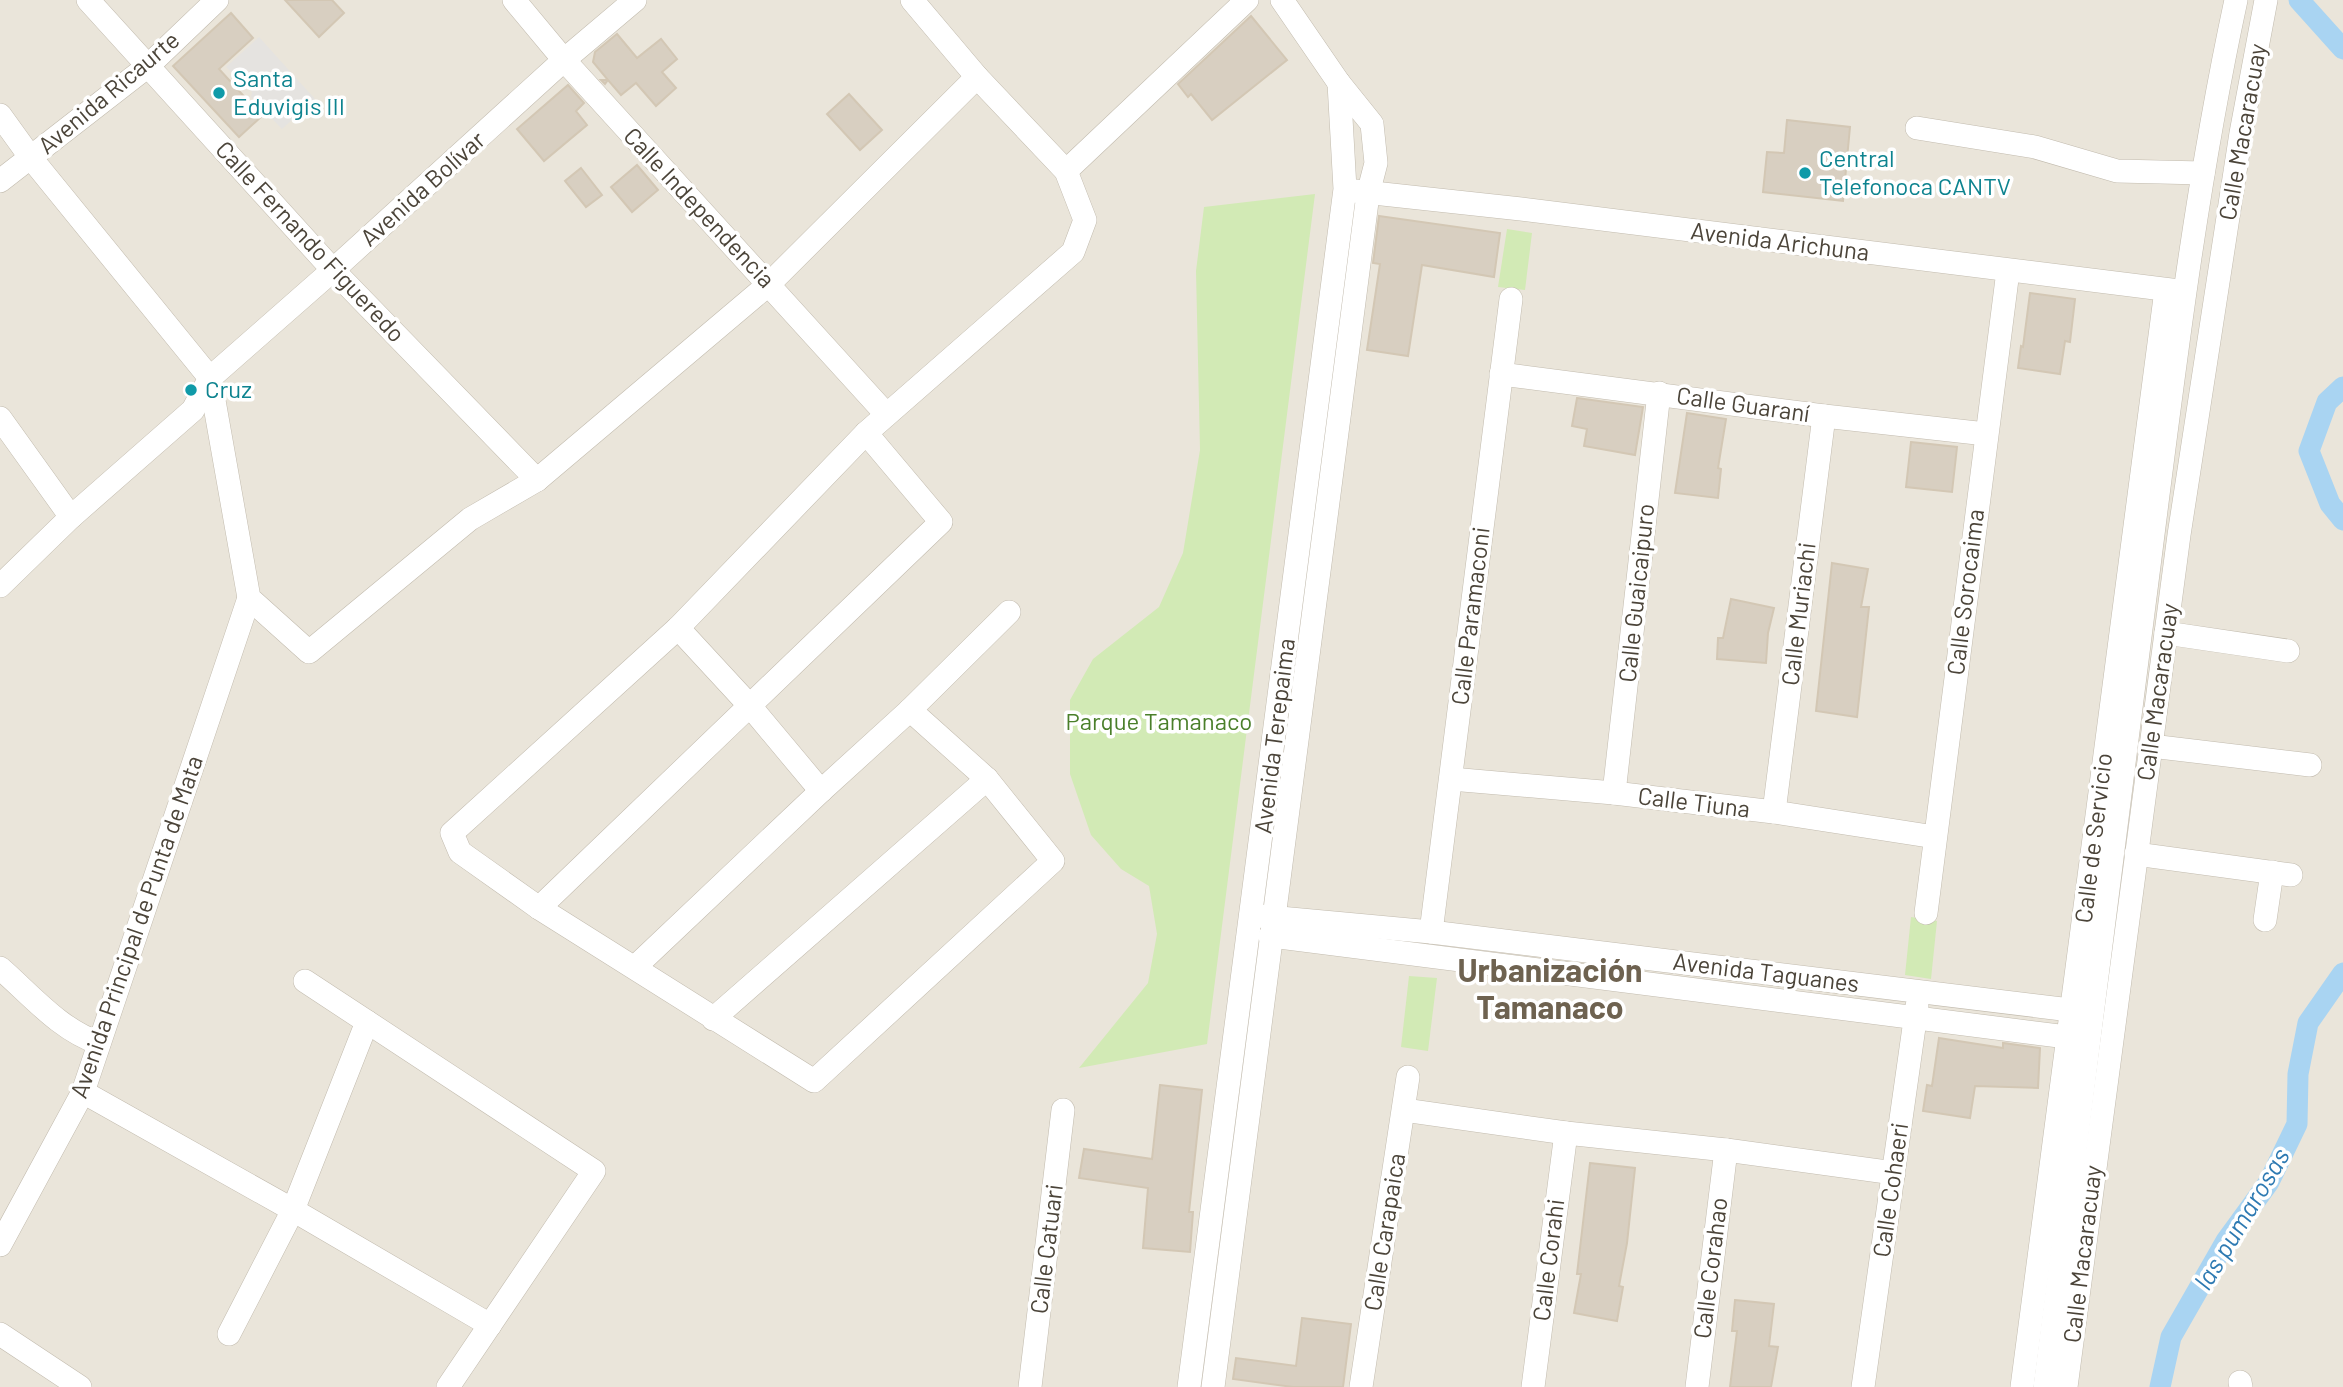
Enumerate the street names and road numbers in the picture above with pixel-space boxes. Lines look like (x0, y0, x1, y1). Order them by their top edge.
street label: Avenida Ricaurte (31, 24, 185, 159)
street label: Calle Macaracuay (2212, 41, 2271, 222)
street label: Calle Independencia (618, 121, 782, 293)
street label: Avenida Bolívar (354, 124, 491, 251)
street label: Calle Fernando Figueredo (210, 134, 412, 348)
street label: Avenida Arichuna (1689, 215, 1871, 266)
street label: Calle Guaraní (1675, 380, 1812, 427)
street label: Calle Guaicaipuro (1612, 502, 1659, 684)
street label: Calle Sorocaima (1940, 507, 1989, 677)
street label: Calle Paramaconi (1444, 525, 1495, 707)
street label: Calle Muriachi (1774, 541, 1821, 687)
street label: Calle Macaracuay (2130, 601, 2183, 782)
street label: Avenida Terepaima (1247, 636, 1300, 835)
street label: Avenida Principal de Punta de Mata (63, 751, 208, 1102)
street label: Calle de Servicio (2068, 751, 2117, 925)
street label: Calle Tiuna (1636, 780, 1752, 823)
street label: Avenida Taguanes (1671, 946, 1861, 997)
street label: Calle Cohaeri (1866, 1121, 1913, 1259)
street label: Calle Carapaica (1357, 1151, 1410, 1313)
street label: Calle Macaracuay (2056, 1163, 2107, 1344)
street label: Calle Catuari (1023, 1182, 1068, 1315)
street label: Calle Corahao (1686, 1196, 1733, 1340)
street label: Calle Corahi (1526, 1197, 1569, 1323)

